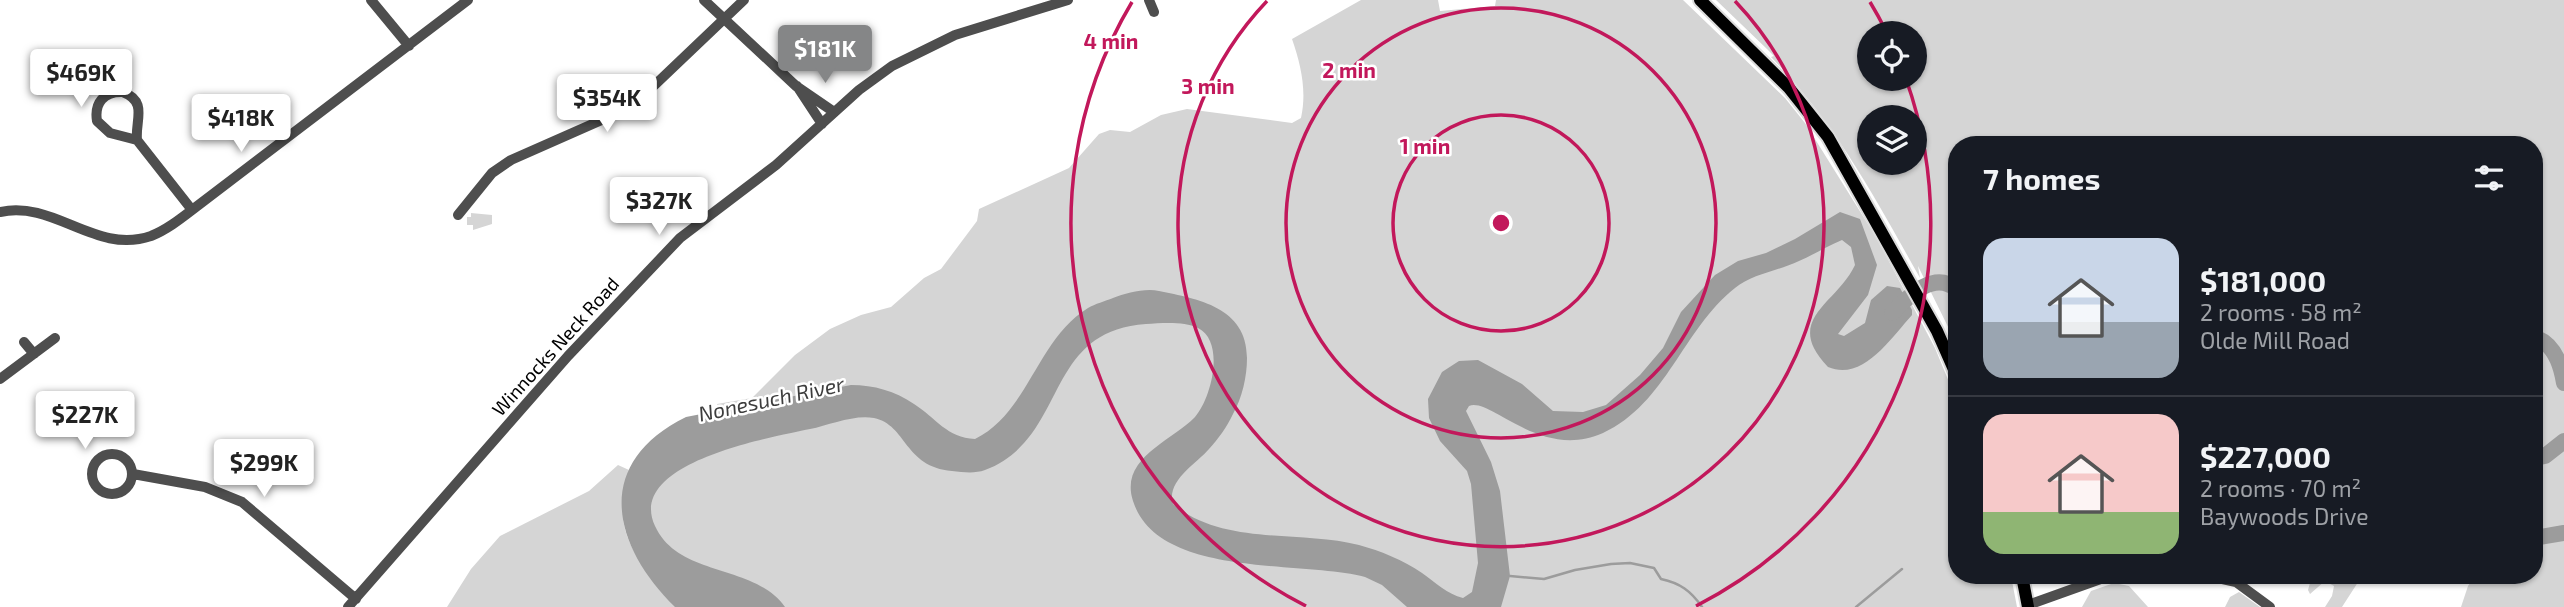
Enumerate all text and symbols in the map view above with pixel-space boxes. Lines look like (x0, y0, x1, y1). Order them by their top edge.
map controls (1857, 21, 1927, 175)
button: locate (1857, 21, 1927, 91)
pin: $181K (776, 25, 874, 85)
text: 4 min (1084, 28, 1138, 53)
text: $181K (794, 34, 856, 62)
pin: $469K (32, 50, 130, 109)
text: 2 min (1322, 57, 1376, 82)
text: $469K (46, 58, 116, 86)
text: 3 min (1181, 73, 1235, 98)
pin: $354K (558, 74, 656, 134)
text: $354K (573, 83, 641, 111)
pin: $418K (192, 94, 290, 154)
text: $418K (208, 103, 274, 131)
button: layers (1857, 105, 1927, 175)
text: 1 min (1400, 133, 1450, 158)
icon: filters (2470, 159, 2508, 197)
text: 7 homes (1983, 160, 2100, 196)
pin: $327K (610, 177, 708, 237)
text: $327K (626, 186, 692, 214)
centre of rings (1489, 211, 1513, 235)
text: $181,000 (2200, 262, 2326, 298)
icon: home (2039, 266, 2123, 350)
street label: Winnocks Neck Road (487, 272, 623, 420)
text: 2 rooms · 58 m² (2200, 298, 2362, 326)
text: Olde Mill Road (2200, 326, 2350, 354)
water label: Nonesuch River (696, 370, 847, 426)
pin: $227K (36, 392, 134, 451)
text: $227K (52, 400, 118, 428)
text: $227,000 (2200, 438, 2331, 474)
pin: $299K (215, 440, 313, 499)
icon: home (2039, 442, 2123, 526)
text: $299K (230, 448, 298, 476)
text: 2 rooms · 70 m² (2200, 474, 2361, 502)
text: Baywoods Drive (2200, 502, 2369, 530)

